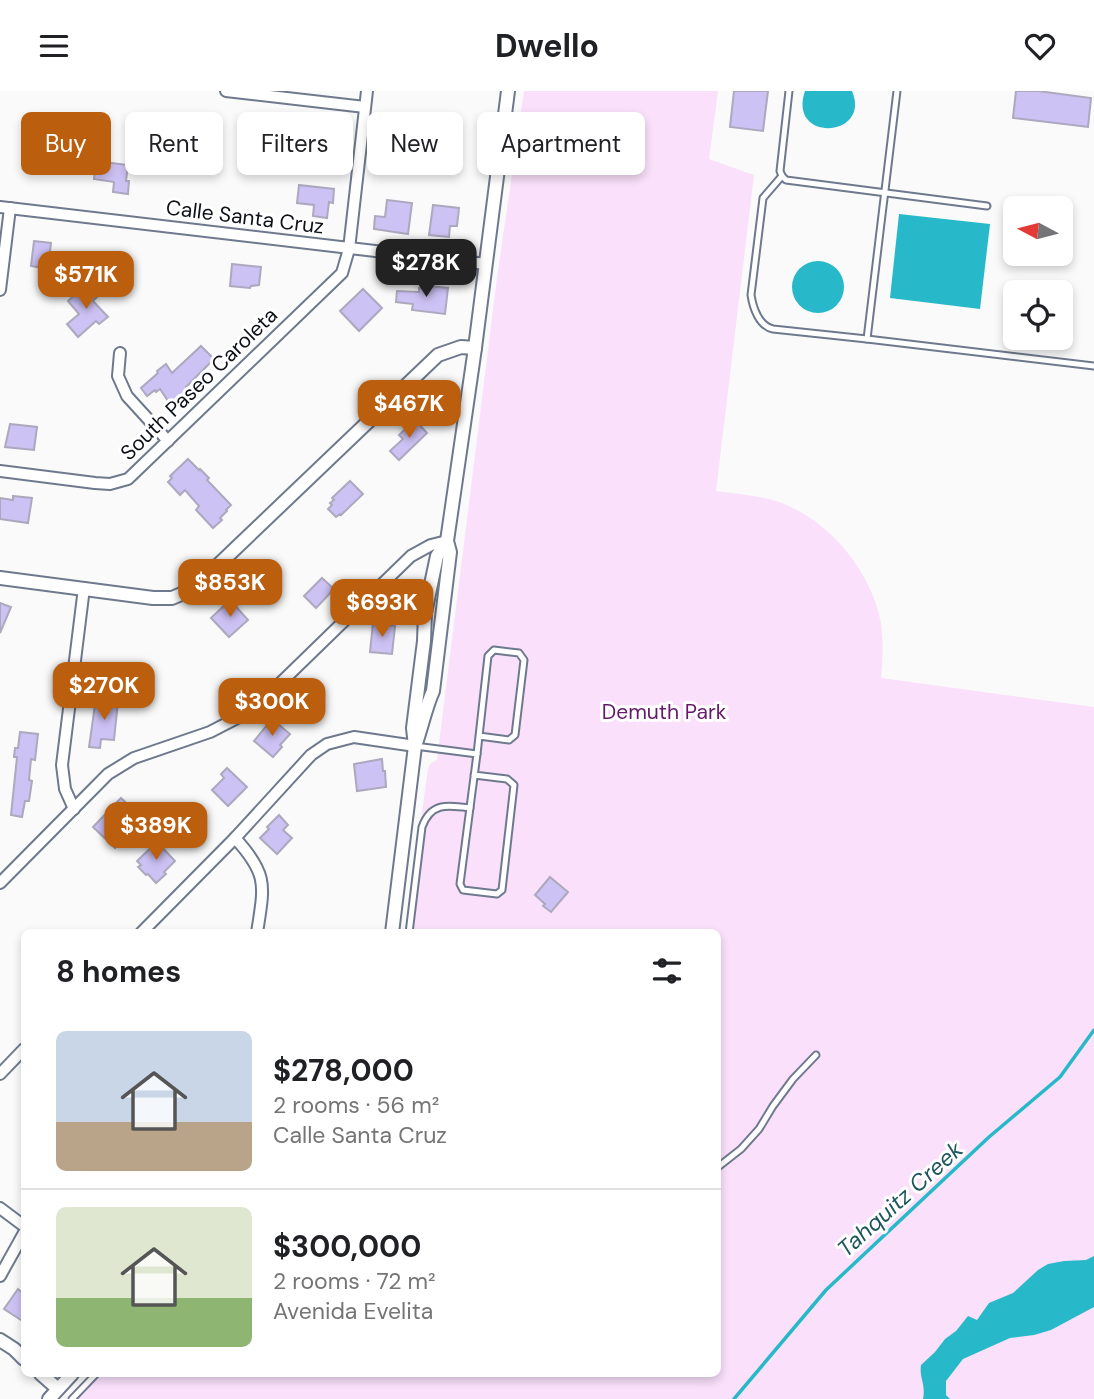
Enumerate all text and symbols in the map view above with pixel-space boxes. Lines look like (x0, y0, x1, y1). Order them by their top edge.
text: Dwello (495, 25, 599, 67)
icon: menu (35, 27, 73, 65)
icon: heart (1021, 27, 1059, 65)
chip: Buy (21, 112, 111, 175)
chip: Rent (125, 112, 223, 175)
chip: Filters (237, 112, 353, 175)
chip: New (367, 112, 463, 175)
chip: Apartment (477, 112, 645, 175)
street label: Calle Santa Cruz (165, 193, 325, 241)
north arrow (1003, 196, 1073, 266)
map controls (1003, 196, 1073, 350)
pin: $278K (377, 239, 475, 299)
text: $278K (392, 247, 460, 277)
pin: $571K (37, 251, 135, 311)
text: $571K (54, 259, 118, 289)
button: locate (1003, 280, 1073, 350)
street label: South Paseo Caroleta (114, 302, 284, 466)
pin: $467K (360, 381, 458, 440)
text: $467K (374, 388, 444, 418)
pin: $853K (181, 559, 279, 619)
text: $853K (194, 567, 266, 597)
pin: $693K (333, 580, 431, 639)
text: $693K (346, 587, 418, 617)
pin: $270K (55, 663, 153, 722)
text: $270K (69, 670, 139, 700)
pin: $300K (223, 679, 321, 738)
text: $300K (234, 686, 310, 716)
park label: Demuth Park (602, 698, 727, 726)
pin: $389K (107, 803, 205, 862)
text: $389K (120, 810, 192, 840)
text: 8 homes (56, 952, 181, 991)
icon: filters (648, 952, 686, 990)
text: $278,000 (273, 1051, 414, 1090)
icon: home (112, 1059, 196, 1143)
text: 2 rooms · 56 m² (273, 1090, 439, 1120)
text: Calle Santa Cruz (273, 1120, 447, 1150)
water label: Tahquitz Creek (831, 1134, 969, 1263)
text: $300,000 (273, 1227, 421, 1266)
icon: home (112, 1235, 196, 1319)
text: 2 rooms · 72 m² (273, 1266, 436, 1296)
text: Avenida Evelita (273, 1296, 433, 1326)

